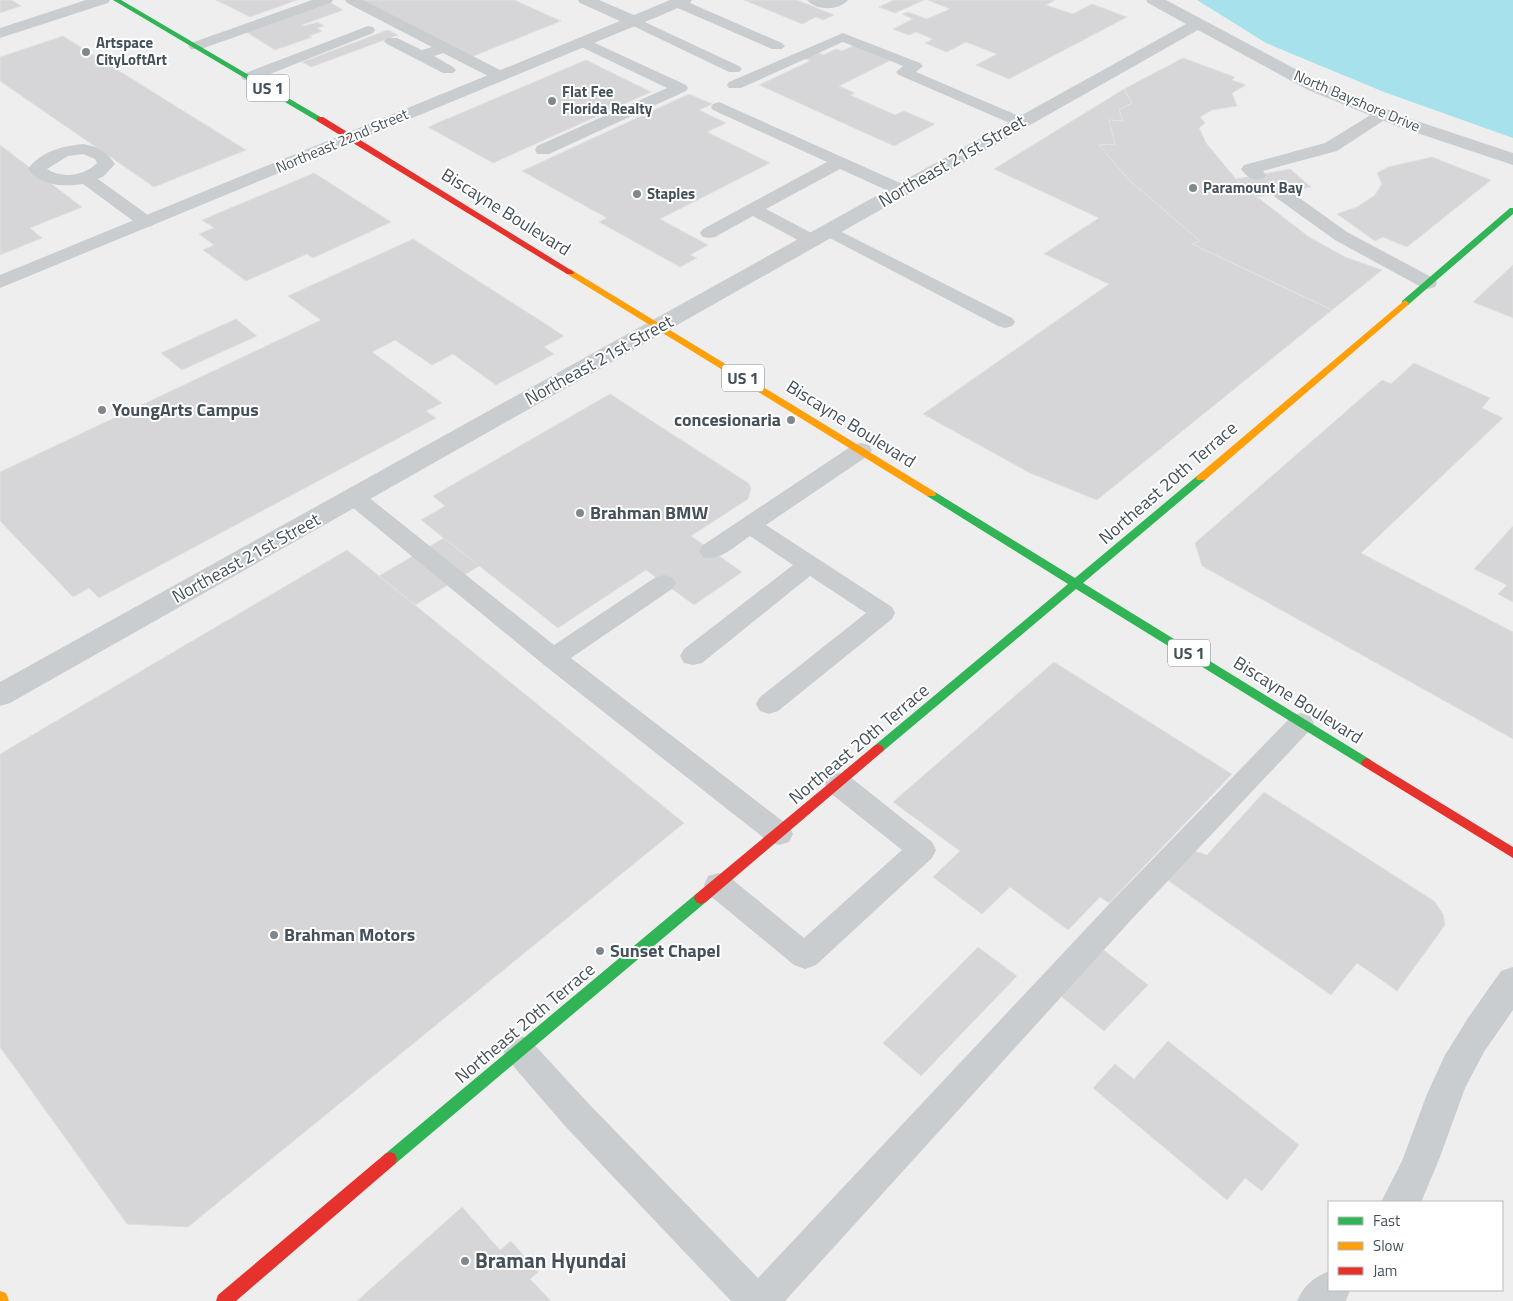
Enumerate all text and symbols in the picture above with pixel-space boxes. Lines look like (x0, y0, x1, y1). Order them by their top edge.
place label: Artspace CityLoftArt (96, 31, 167, 71)
marker: Artspace CityLoftArt (80, 46, 92, 58)
street label: North Bayshore Drive (1290, 64, 1424, 138)
road number: US 1 (247, 75, 289, 102)
place label: Flat Fee Florida Realty (562, 80, 653, 120)
marker: Flat Fee Florida Realty (546, 95, 558, 107)
street label: Northeast 22nd Street (272, 102, 412, 179)
street label: Northeast 21st Street (873, 107, 1031, 214)
street label: Biscayne Boulevard (436, 161, 576, 262)
place label: Paramount Bay (1203, 176, 1303, 199)
place label: Staples (647, 182, 695, 205)
marker: Paramount Bay (1187, 182, 1199, 194)
marker: Staples (631, 188, 643, 200)
street label: Northeast 21st Street (520, 307, 678, 412)
road number: US 1 (722, 364, 764, 392)
street label: Biscayne Boulevard (781, 373, 921, 474)
place label: YoungArts Campus (112, 396, 259, 423)
marker: YoungArts Campus (96, 404, 108, 416)
place label: concesionaria (674, 406, 781, 433)
marker: concesionaria (785, 414, 797, 426)
street label: Northeast 20th Terrace (1092, 415, 1243, 551)
place label: Brahman BMW (590, 499, 708, 526)
street label: Northeast 21st Street (167, 505, 325, 610)
marker: Brahman BMW (574, 507, 586, 519)
road number: US 1 (1168, 640, 1210, 666)
street label: Biscayne Boulevard (1228, 649, 1368, 750)
street label: Northeast 20th Terrace (783, 677, 935, 810)
place label: Brahman Motors (284, 921, 415, 948)
marker: Brahman Motors (268, 929, 280, 941)
place label: Sunset Chapel (610, 937, 721, 964)
marker: Sunset Chapel (594, 945, 606, 957)
street label: Northeast 20th Terrace (449, 956, 601, 1089)
legend (1328, 1201, 1503, 1291)
text: Fast (1373, 1209, 1401, 1232)
text: Slow (1373, 1234, 1404, 1257)
place label: Braman Hyundai (475, 1244, 627, 1276)
marker: Braman Hyundai (459, 1255, 471, 1267)
text: Jam (1373, 1259, 1397, 1282)

